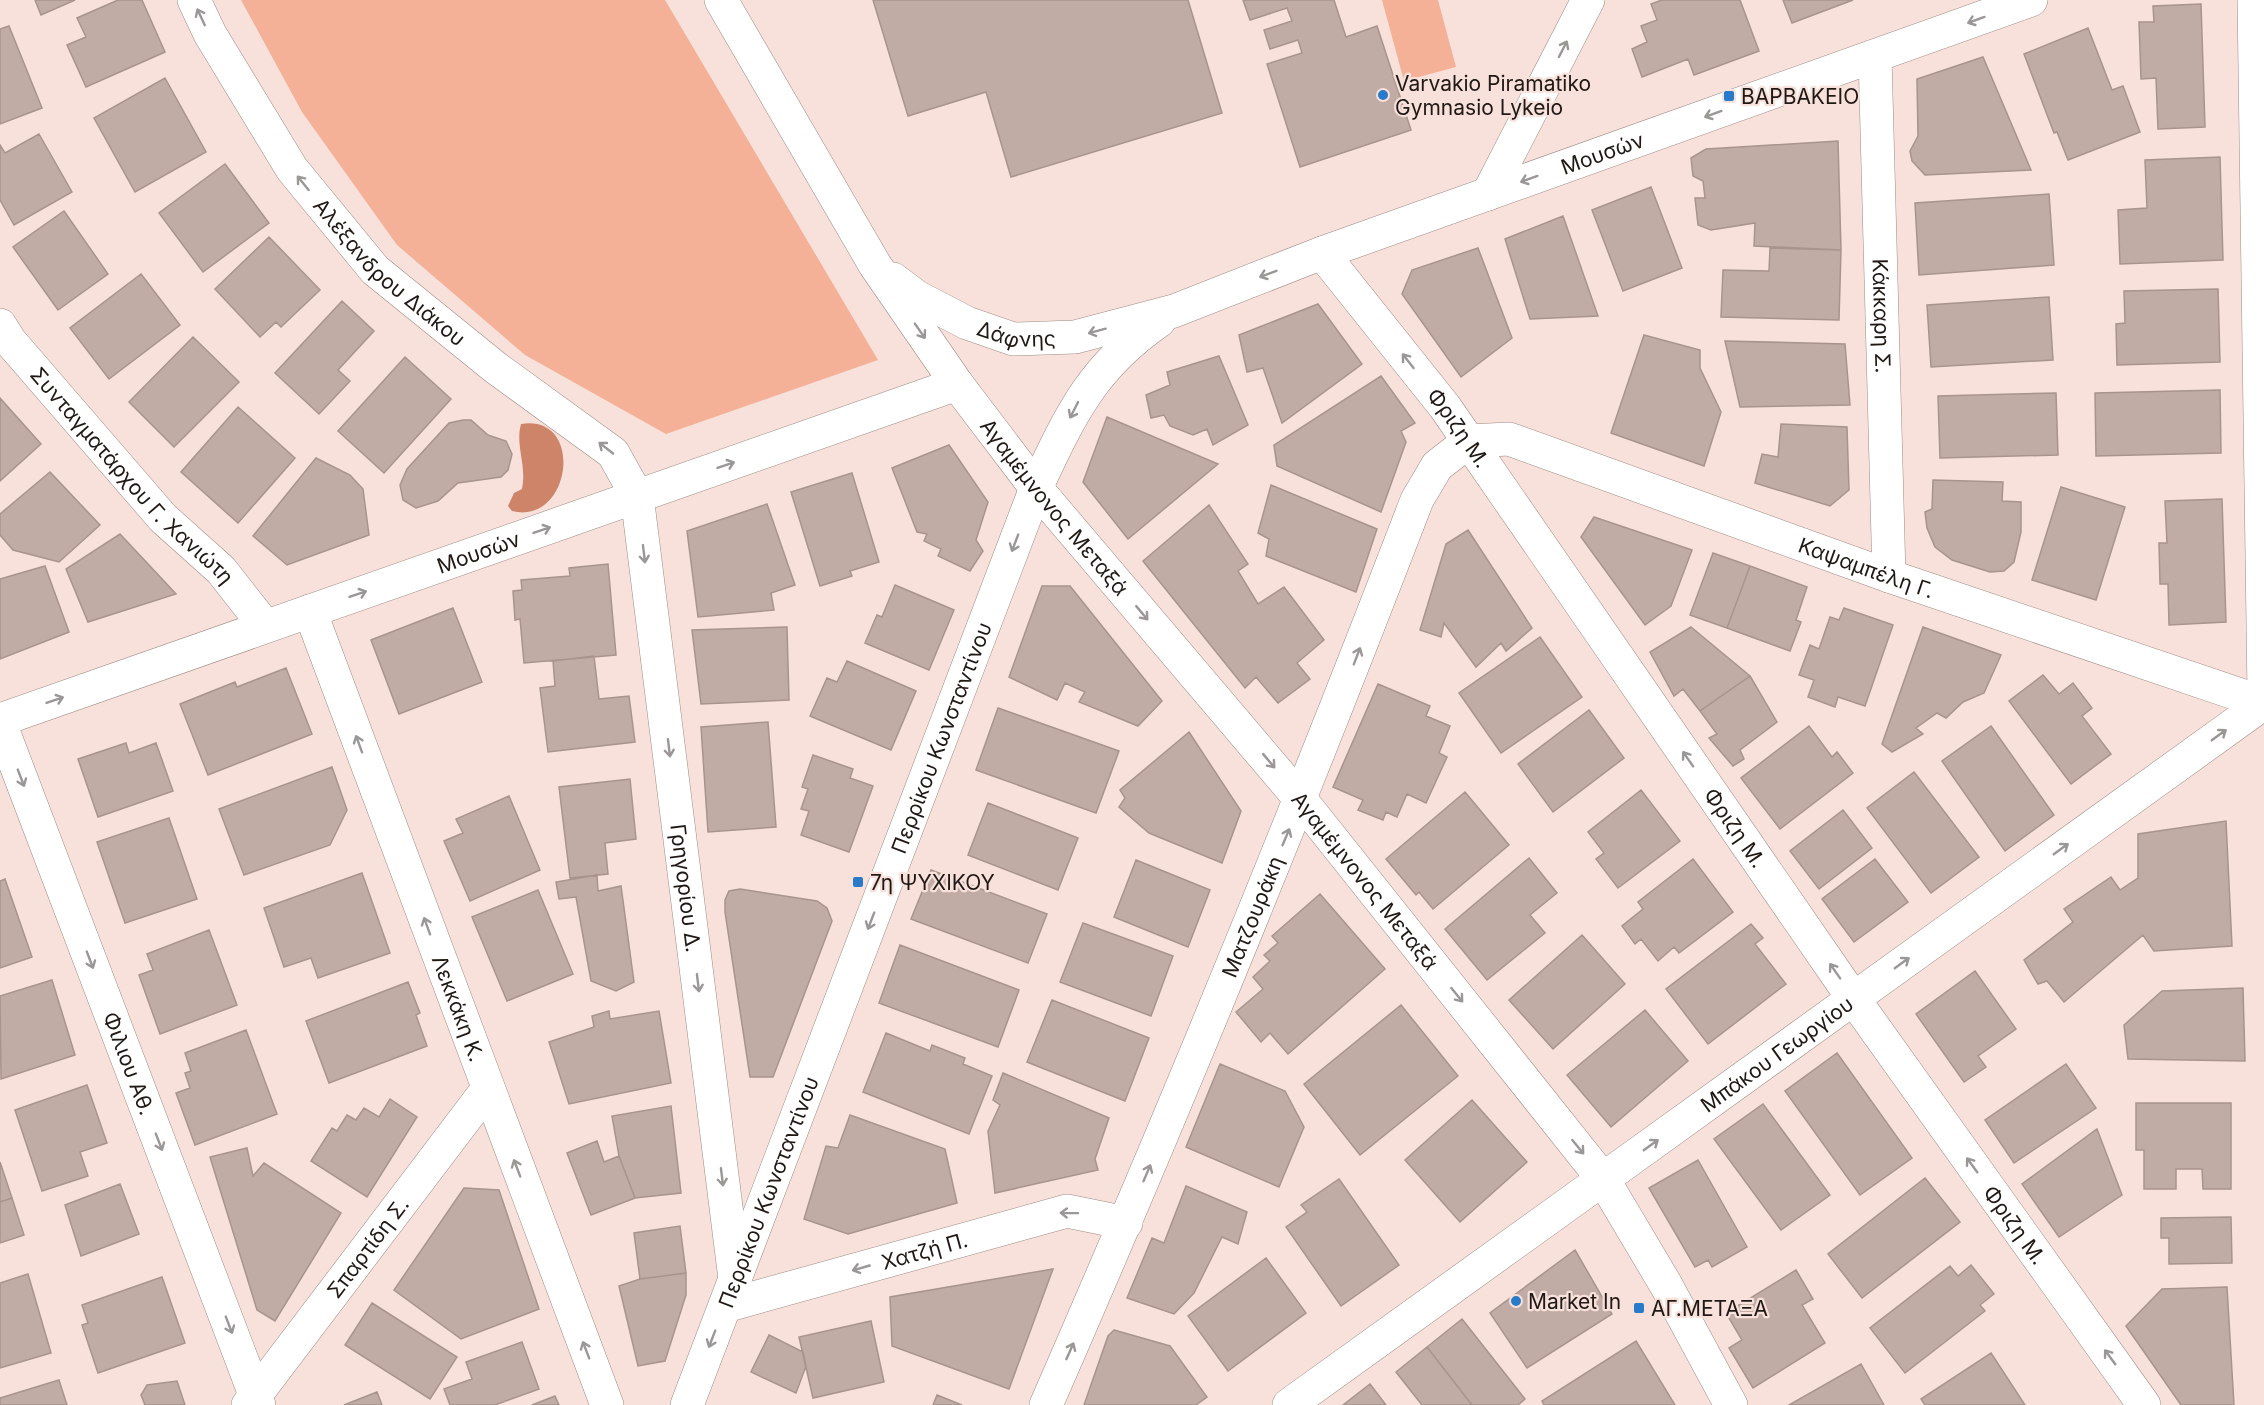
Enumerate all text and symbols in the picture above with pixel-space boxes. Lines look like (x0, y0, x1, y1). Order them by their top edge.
one-way arrow (195, 8, 207, 26)
one-way arrow (1967, 15, 1986, 26)
one-way arrow (1557, 41, 1569, 58)
place label: Varvakio Piramatiko Gymnasio Lykeio (1395, 71, 1591, 120)
place label: ΒΑΡΒΑΚΕΙΟ (1741, 84, 1859, 109)
marker: Varvakio Piramatiko Gymnasio Lykeio (1376, 88, 1390, 102)
marker: ΒΑΡΒΑΚΕΙΟ (1722, 89, 1736, 103)
one-way arrow (1704, 109, 1723, 120)
street label: Μουσών (1557, 127, 1647, 179)
one-way arrow (1521, 175, 1539, 186)
one-way arrow (296, 176, 310, 191)
street label: Αλέξανδρου Διάκου (309, 193, 471, 351)
street label: Κάκκαρη Σ. (1868, 258, 1896, 374)
one-way arrow (1259, 269, 1278, 280)
street label: Δάφνης (974, 315, 1056, 353)
one-way arrow (914, 322, 926, 338)
one-way arrow (1088, 325, 1107, 337)
one-way arrow (1402, 353, 1415, 369)
street label: Συνταγματάρχου Γ. Χανιώτη (26, 362, 239, 589)
street label: Φριζη Μ. (1422, 383, 1495, 472)
one-way arrow (1068, 401, 1080, 419)
street label: Αγαμέμνονος Μεταξά (975, 414, 1134, 600)
one-way arrow (598, 441, 614, 454)
one-way arrow (716, 459, 735, 470)
one-way arrow (532, 523, 551, 534)
street label: Μουσών (433, 526, 523, 578)
street label: Καψαμπέλη Γ. (1795, 532, 1937, 603)
one-way arrow (1009, 533, 1020, 552)
one-way arrow (639, 544, 650, 564)
one-way arrow (348, 588, 367, 599)
one-way arrow (1136, 605, 1149, 621)
street label: Περρίκου Κωνσταντίνου (886, 619, 996, 857)
one-way arrow (1352, 647, 1363, 665)
one-way arrow (45, 694, 64, 705)
one-way arrow (2211, 729, 2227, 742)
one-way arrow (353, 735, 364, 753)
one-way arrow (663, 738, 674, 757)
one-way arrow (1682, 751, 1694, 768)
one-way arrow (1262, 753, 1276, 768)
one-way arrow (16, 768, 27, 787)
street label: Φριζη Μ. (1699, 783, 1771, 872)
street label: Αγαμέμνονος Μεταξά (1287, 786, 1444, 975)
street label: Γρηγορίου Δ. (666, 823, 706, 954)
one-way arrow (1281, 828, 1292, 847)
one-way arrow (2052, 843, 2068, 855)
street label: Ματζουράκη (1216, 852, 1288, 981)
place label: 7η ΨΥΧΙΚΟΥ (870, 870, 995, 895)
marker: 7η ΨΥΧΙΚΟΥ (851, 875, 865, 889)
one-way arrow (865, 912, 876, 930)
one-way arrow (420, 918, 431, 936)
one-way arrow (85, 950, 96, 969)
street label: Λεκκάκη Κ. (427, 952, 490, 1065)
one-way arrow (1894, 957, 1910, 969)
one-way arrow (1829, 964, 1841, 980)
one-way arrow (693, 973, 704, 993)
one-way arrow (1450, 987, 1463, 1003)
street label: Μπάκου Γεωργίου (1696, 991, 1858, 1117)
street label: Φιλιου Αθ. (98, 1008, 160, 1118)
street label: Περρίκου Κωνσταντίνου (713, 1073, 823, 1311)
one-way arrow (155, 1133, 166, 1151)
one-way arrow (1642, 1138, 1658, 1151)
one-way arrow (1572, 1139, 1585, 1155)
one-way arrow (1966, 1157, 1978, 1173)
one-way arrow (511, 1159, 522, 1178)
one-way arrow (1142, 1164, 1153, 1182)
one-way arrow (717, 1166, 728, 1186)
street label: Φριζη Μ. (1978, 1180, 2052, 1269)
street label: Σπαρτίδη Σ. (322, 1192, 414, 1303)
one-way arrow (1060, 1207, 1079, 1219)
street label: Χατζή Π. (879, 1227, 970, 1274)
one-way arrow (852, 1263, 871, 1274)
place label: Market In (1528, 1289, 1621, 1314)
marker: Market In (1509, 1294, 1523, 1308)
place label: ΑΓ.ΜΕΤΑΞΑ (1651, 1296, 1768, 1321)
marker: ΑΓ.ΜΕΤΑΞΑ (1632, 1301, 1646, 1315)
one-way arrow (224, 1315, 235, 1333)
one-way arrow (706, 1329, 717, 1348)
one-way arrow (580, 1342, 591, 1360)
one-way arrow (1064, 1343, 1076, 1361)
one-way arrow (2104, 1350, 2116, 1366)

